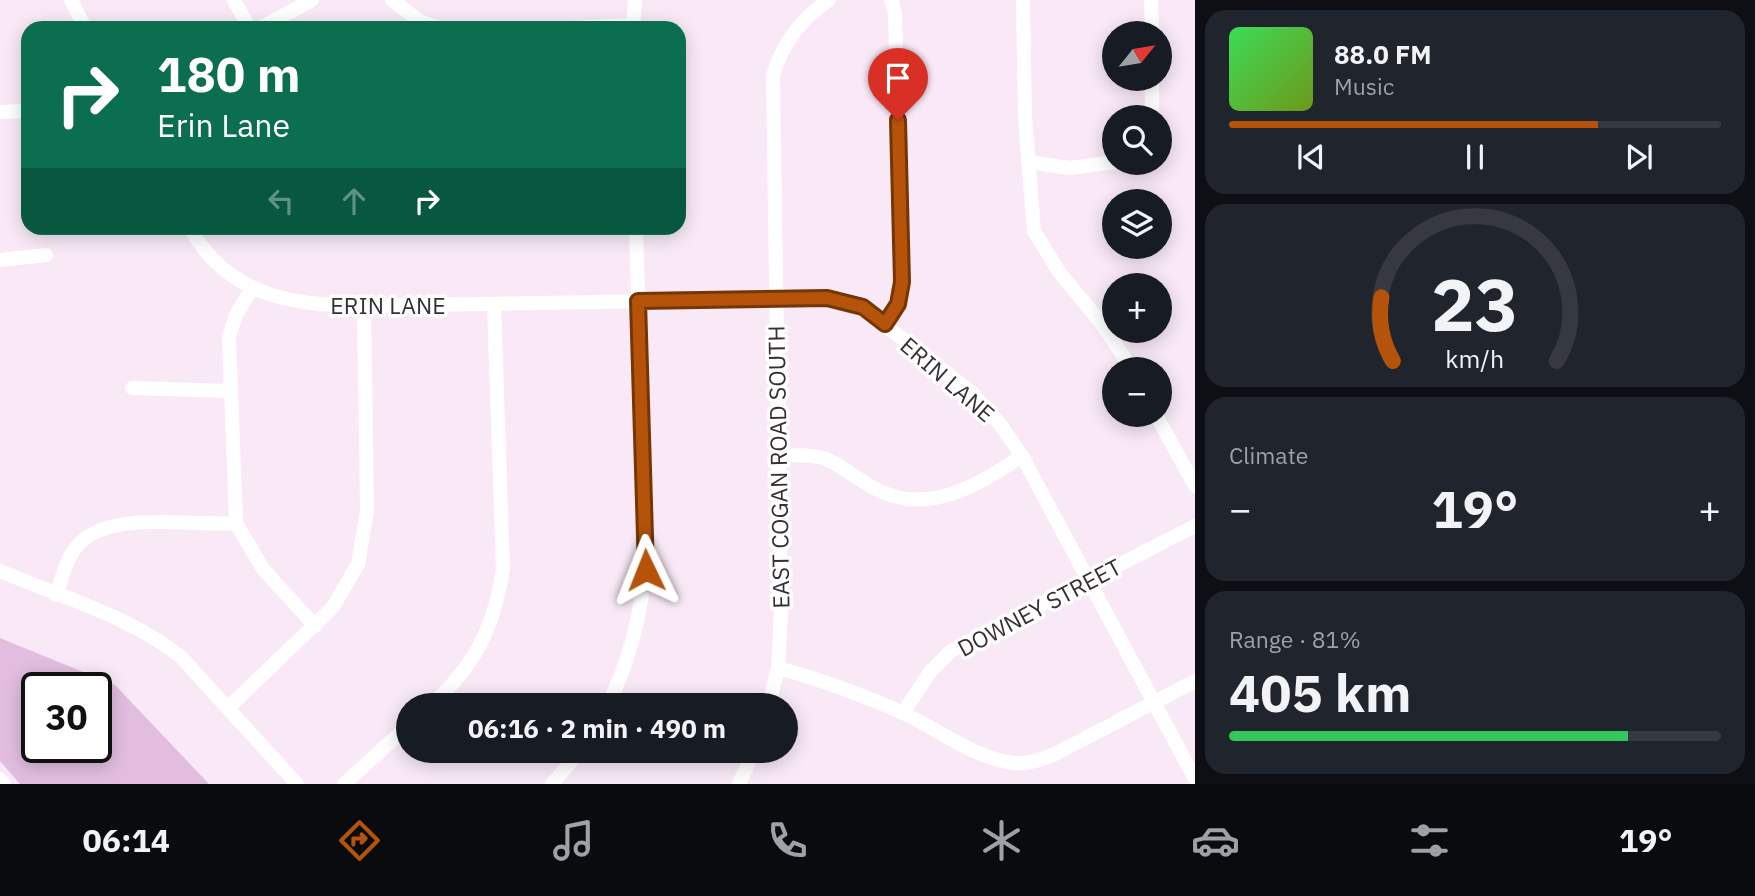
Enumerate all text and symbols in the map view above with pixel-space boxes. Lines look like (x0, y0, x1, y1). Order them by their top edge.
north arrow (1102, 21, 1172, 91)
map controls (1102, 21, 1172, 427)
text: 88.0 FM (1334, 37, 1432, 71)
text: 180 m (157, 42, 301, 105)
pin (868, 48, 928, 120)
icon: right (42, 49, 133, 140)
icon: arrive (879, 59, 917, 97)
text: Music (1334, 71, 1394, 101)
text: Erin Lane (157, 104, 290, 146)
button: search (1102, 105, 1172, 175)
icon: previous (1292, 138, 1330, 176)
icon: pause (1456, 138, 1494, 176)
icon: next (1620, 138, 1658, 176)
icon: left (262, 182, 300, 220)
icon: ahead (335, 182, 373, 220)
icon: right (408, 182, 446, 220)
button: layers (1102, 189, 1172, 259)
text: 23 (1431, 257, 1519, 352)
button: + (1102, 273, 1172, 343)
street label: ERIN LANE (330, 290, 446, 320)
street label: EAST COGAN ROAD SOUTH (761, 325, 795, 609)
street label: ERIN LANE (895, 330, 1001, 428)
text: km/h (1446, 342, 1504, 375)
button: − (1102, 357, 1172, 427)
text: Climate (1229, 440, 1308, 470)
text: 19° (1432, 475, 1518, 542)
text: − (1229, 484, 1252, 533)
text: + (1698, 484, 1721, 533)
position arrow (609, 533, 683, 607)
street label: DOWNEY STREET (952, 551, 1126, 663)
text: Range · 81% (1229, 624, 1361, 654)
text: 405 km (1229, 659, 1411, 726)
speed limit sign: 30 (21, 672, 112, 763)
text: 06:16 · 2 min · 490 m (468, 711, 726, 745)
icon: directions (335, 816, 384, 865)
icon: music (549, 816, 598, 865)
icon: phone (763, 816, 812, 865)
icon: climate (977, 816, 1026, 865)
icon: car (1191, 816, 1240, 865)
icon: filters (1405, 816, 1454, 865)
text: 06:14 (83, 819, 170, 861)
text: 19° (1619, 819, 1672, 861)

